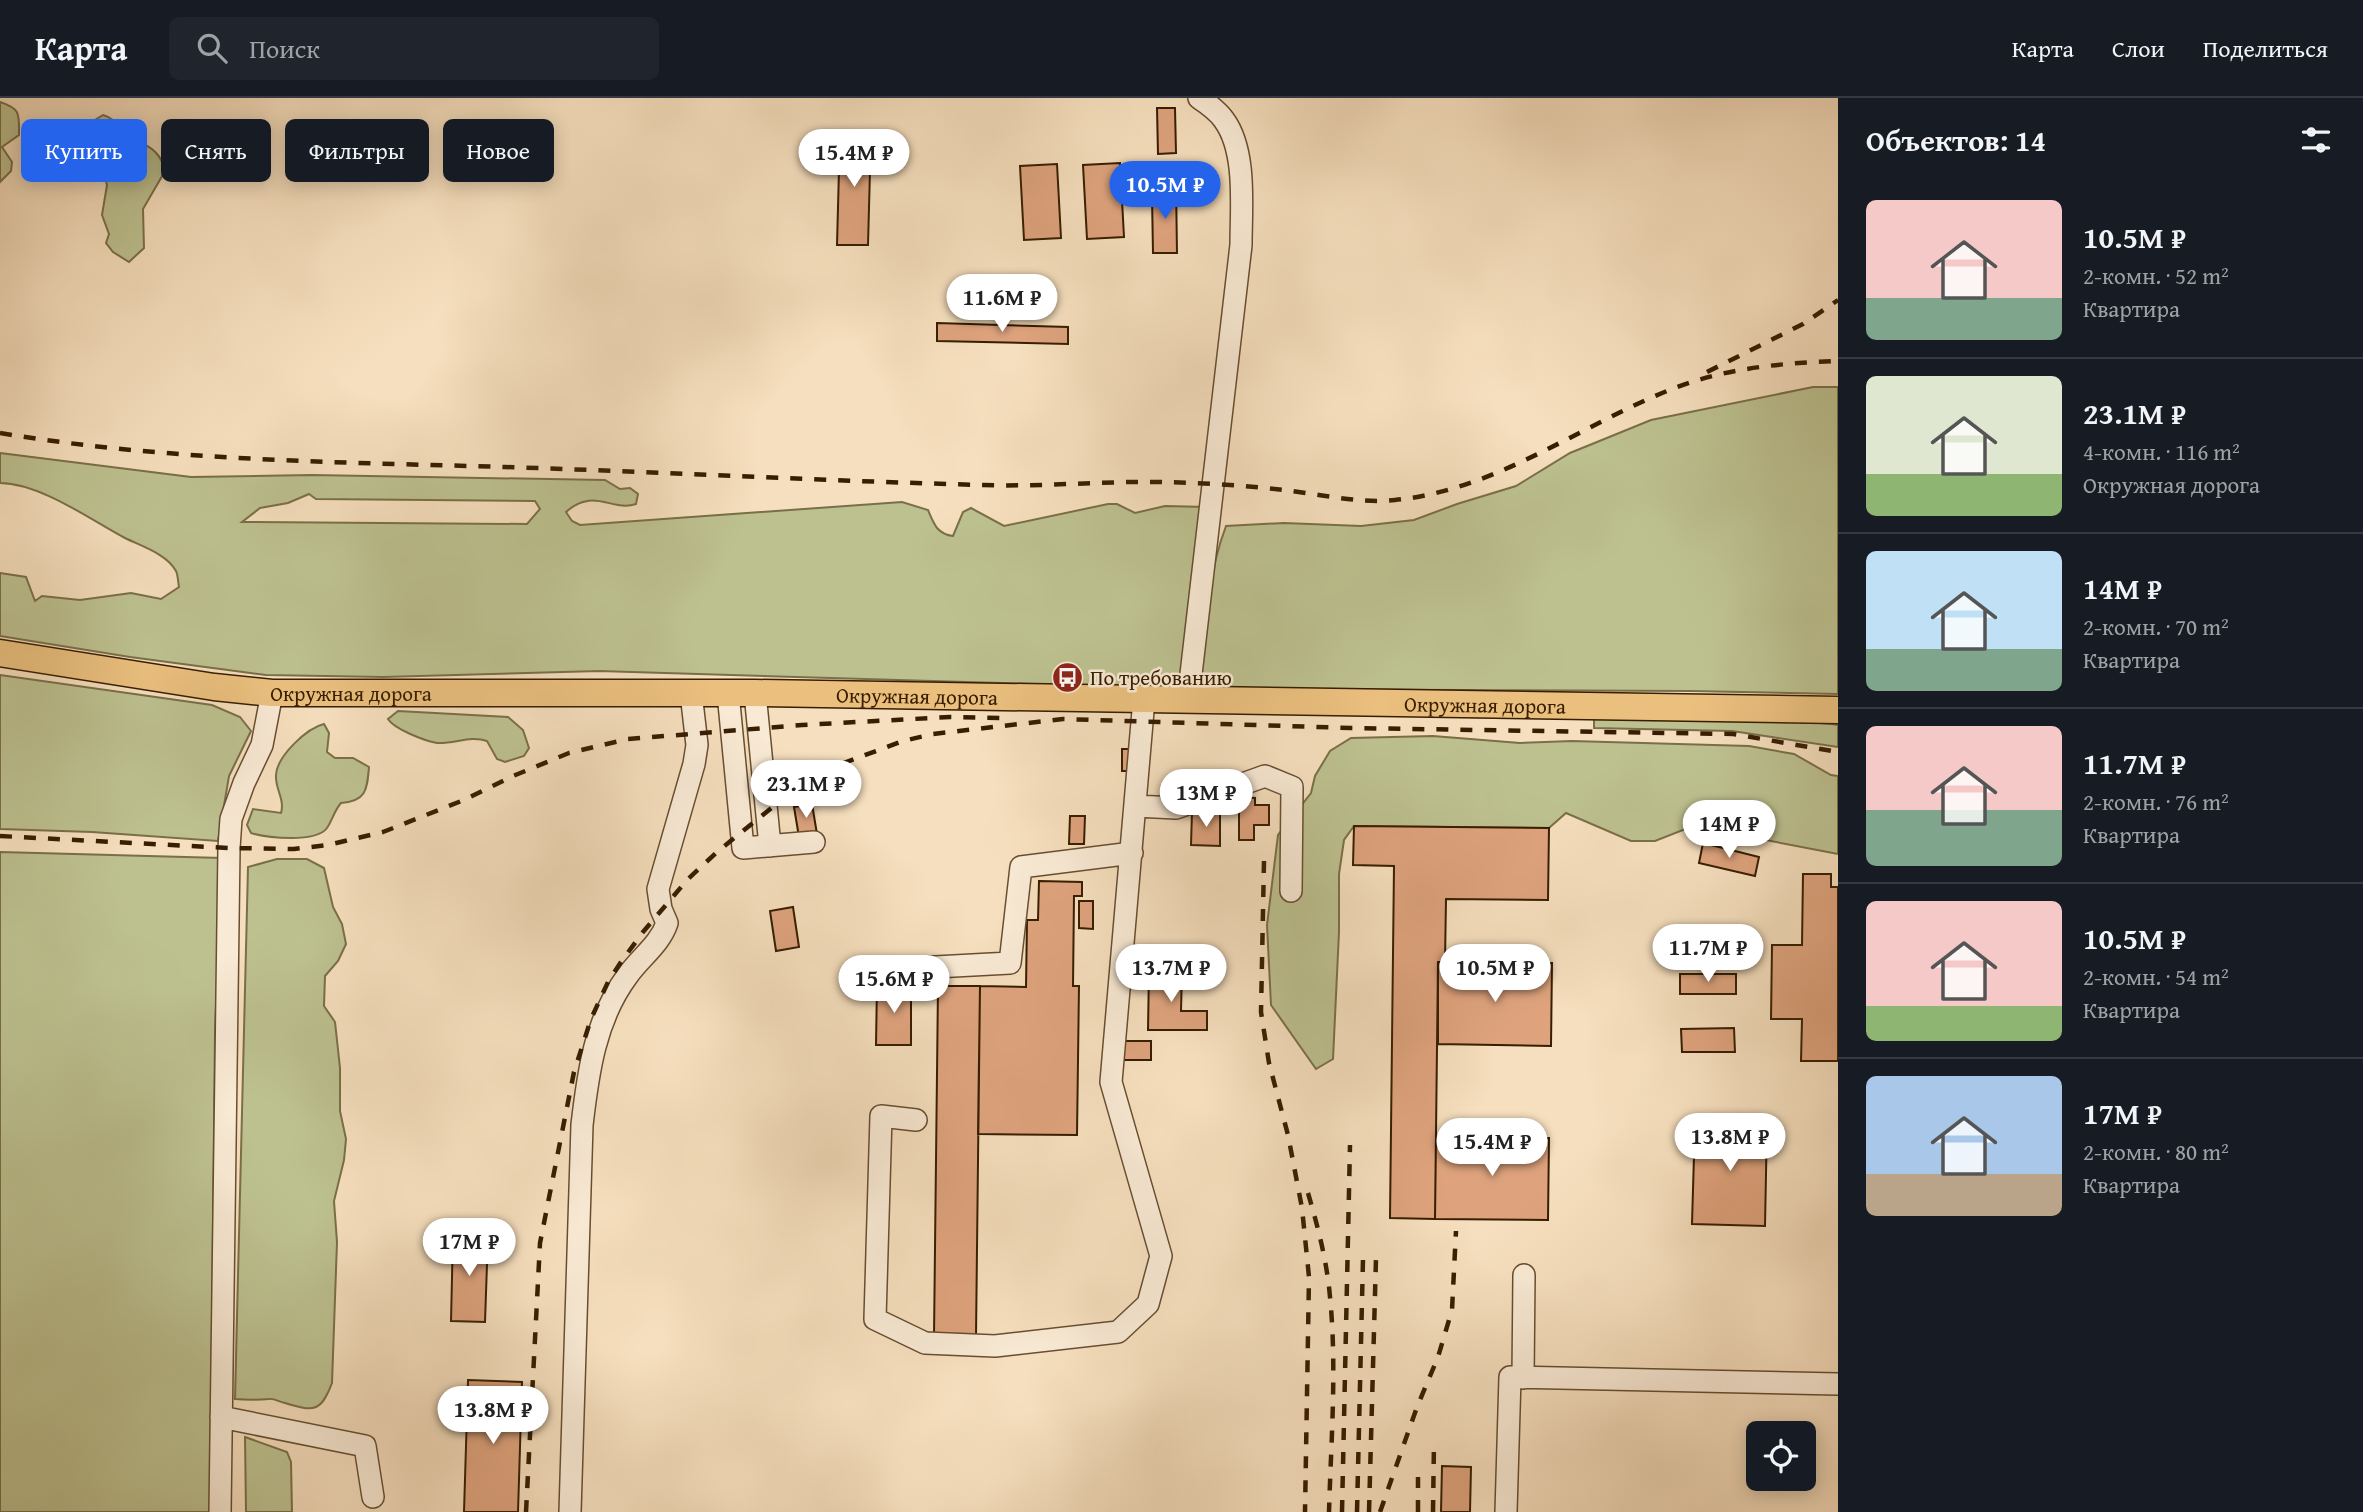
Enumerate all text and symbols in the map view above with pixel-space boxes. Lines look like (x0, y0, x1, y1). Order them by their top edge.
search box (169, 17, 659, 80)
text: Карта (35, 24, 127, 72)
icon: search (193, 29, 231, 67)
text: Поиск (249, 29, 320, 68)
text: Карта (2012, 31, 2074, 66)
text: Слои (2112, 31, 2165, 66)
text: Поделиться (2203, 31, 2328, 66)
text: Объектов: 14 (1866, 118, 2046, 162)
chip: Купить (21, 119, 147, 182)
chip: Снять (161, 119, 271, 182)
chip: Фильтры (285, 119, 429, 182)
chip: Новое (443, 119, 554, 182)
icon: filters (2297, 121, 2335, 159)
pin: 15.4M ₽ (789, 130, 919, 189)
text: 15.4M ₽ (814, 135, 894, 168)
pin: 10.5M ₽ (1100, 162, 1230, 221)
text: 10.5M ₽ (1125, 167, 1205, 200)
text: 10.5M ₽ (2083, 215, 2186, 259)
icon: home (1922, 228, 2006, 312)
text: 2-комн. · 52 m² (2083, 259, 2229, 292)
pin: 11.6M ₽ (937, 274, 1067, 334)
text: 11.6M ₽ (962, 280, 1042, 313)
text: Квартира (2083, 292, 2180, 325)
text: 23.1M ₽ (2083, 391, 2186, 435)
icon: home (1922, 404, 2006, 488)
text: 4-комн. · 116 m² (2083, 435, 2240, 468)
text: Окружная дорога (2083, 468, 2260, 501)
text: 14M ₽ (2083, 566, 2162, 610)
icon: home (1922, 579, 2006, 663)
text: 2-комн. · 70 m² (2083, 610, 2229, 643)
text: Квартира (2083, 643, 2180, 676)
bus stop icon: По требованию (1050, 660, 1084, 694)
place label: По требованию (1090, 662, 1232, 693)
street label: Окружная дорога (270, 678, 432, 709)
street label: Окружная дорога (836, 679, 998, 712)
street label: Окружная дорога (1404, 688, 1566, 721)
text: 11.7M ₽ (2083, 741, 2186, 785)
icon: home (1922, 754, 2006, 838)
pin: 23.1M ₽ (741, 760, 871, 820)
text: 23.1M ₽ (766, 766, 846, 799)
pin: 13M ₽ (1157, 770, 1255, 829)
text: 13M ₽ (1176, 775, 1236, 808)
text: 2-комн. · 76 m² (2083, 785, 2229, 818)
pin: 14M ₽ (1680, 800, 1778, 860)
text: 14M ₽ (1699, 806, 1759, 839)
text: Квартира (2083, 818, 2180, 851)
text: 10.5M ₽ (2083, 916, 2186, 960)
pin: 11.7M ₽ (1643, 924, 1773, 984)
icon: home (1922, 929, 2006, 1013)
text: 11.7M ₽ (1668, 930, 1748, 963)
pin: 13.7M ₽ (1106, 944, 1236, 1004)
pin: 10.5M ₽ (1430, 944, 1560, 1004)
text: 13.7M ₽ (1131, 950, 1211, 983)
text: 10.5M ₽ (1455, 950, 1535, 983)
pin: 15.6M ₽ (829, 956, 959, 1015)
text: 2-комн. · 54 m² (2083, 960, 2229, 993)
text: 15.6M ₽ (854, 961, 934, 994)
text: Квартира (2083, 993, 2180, 1026)
text: 17M ₽ (2083, 1091, 2162, 1135)
icon: home (1922, 1104, 2006, 1188)
pin: 13.8M ₽ (1665, 1114, 1795, 1173)
pin: 15.4M ₽ (1427, 1118, 1557, 1178)
text: 13.8M ₽ (1690, 1119, 1770, 1152)
text: 15.4M ₽ (1452, 1124, 1532, 1157)
text: 2-комн. · 80 m² (2083, 1135, 2229, 1168)
text: Квартира (2083, 1168, 2180, 1201)
pin: 17M ₽ (420, 1218, 518, 1278)
text: 17M ₽ (439, 1224, 499, 1257)
pin: 13.8M ₽ (428, 1386, 558, 1446)
text: 13.8M ₽ (453, 1392, 533, 1425)
map controls (1746, 1421, 1816, 1491)
button: locate (1746, 1421, 1816, 1491)

